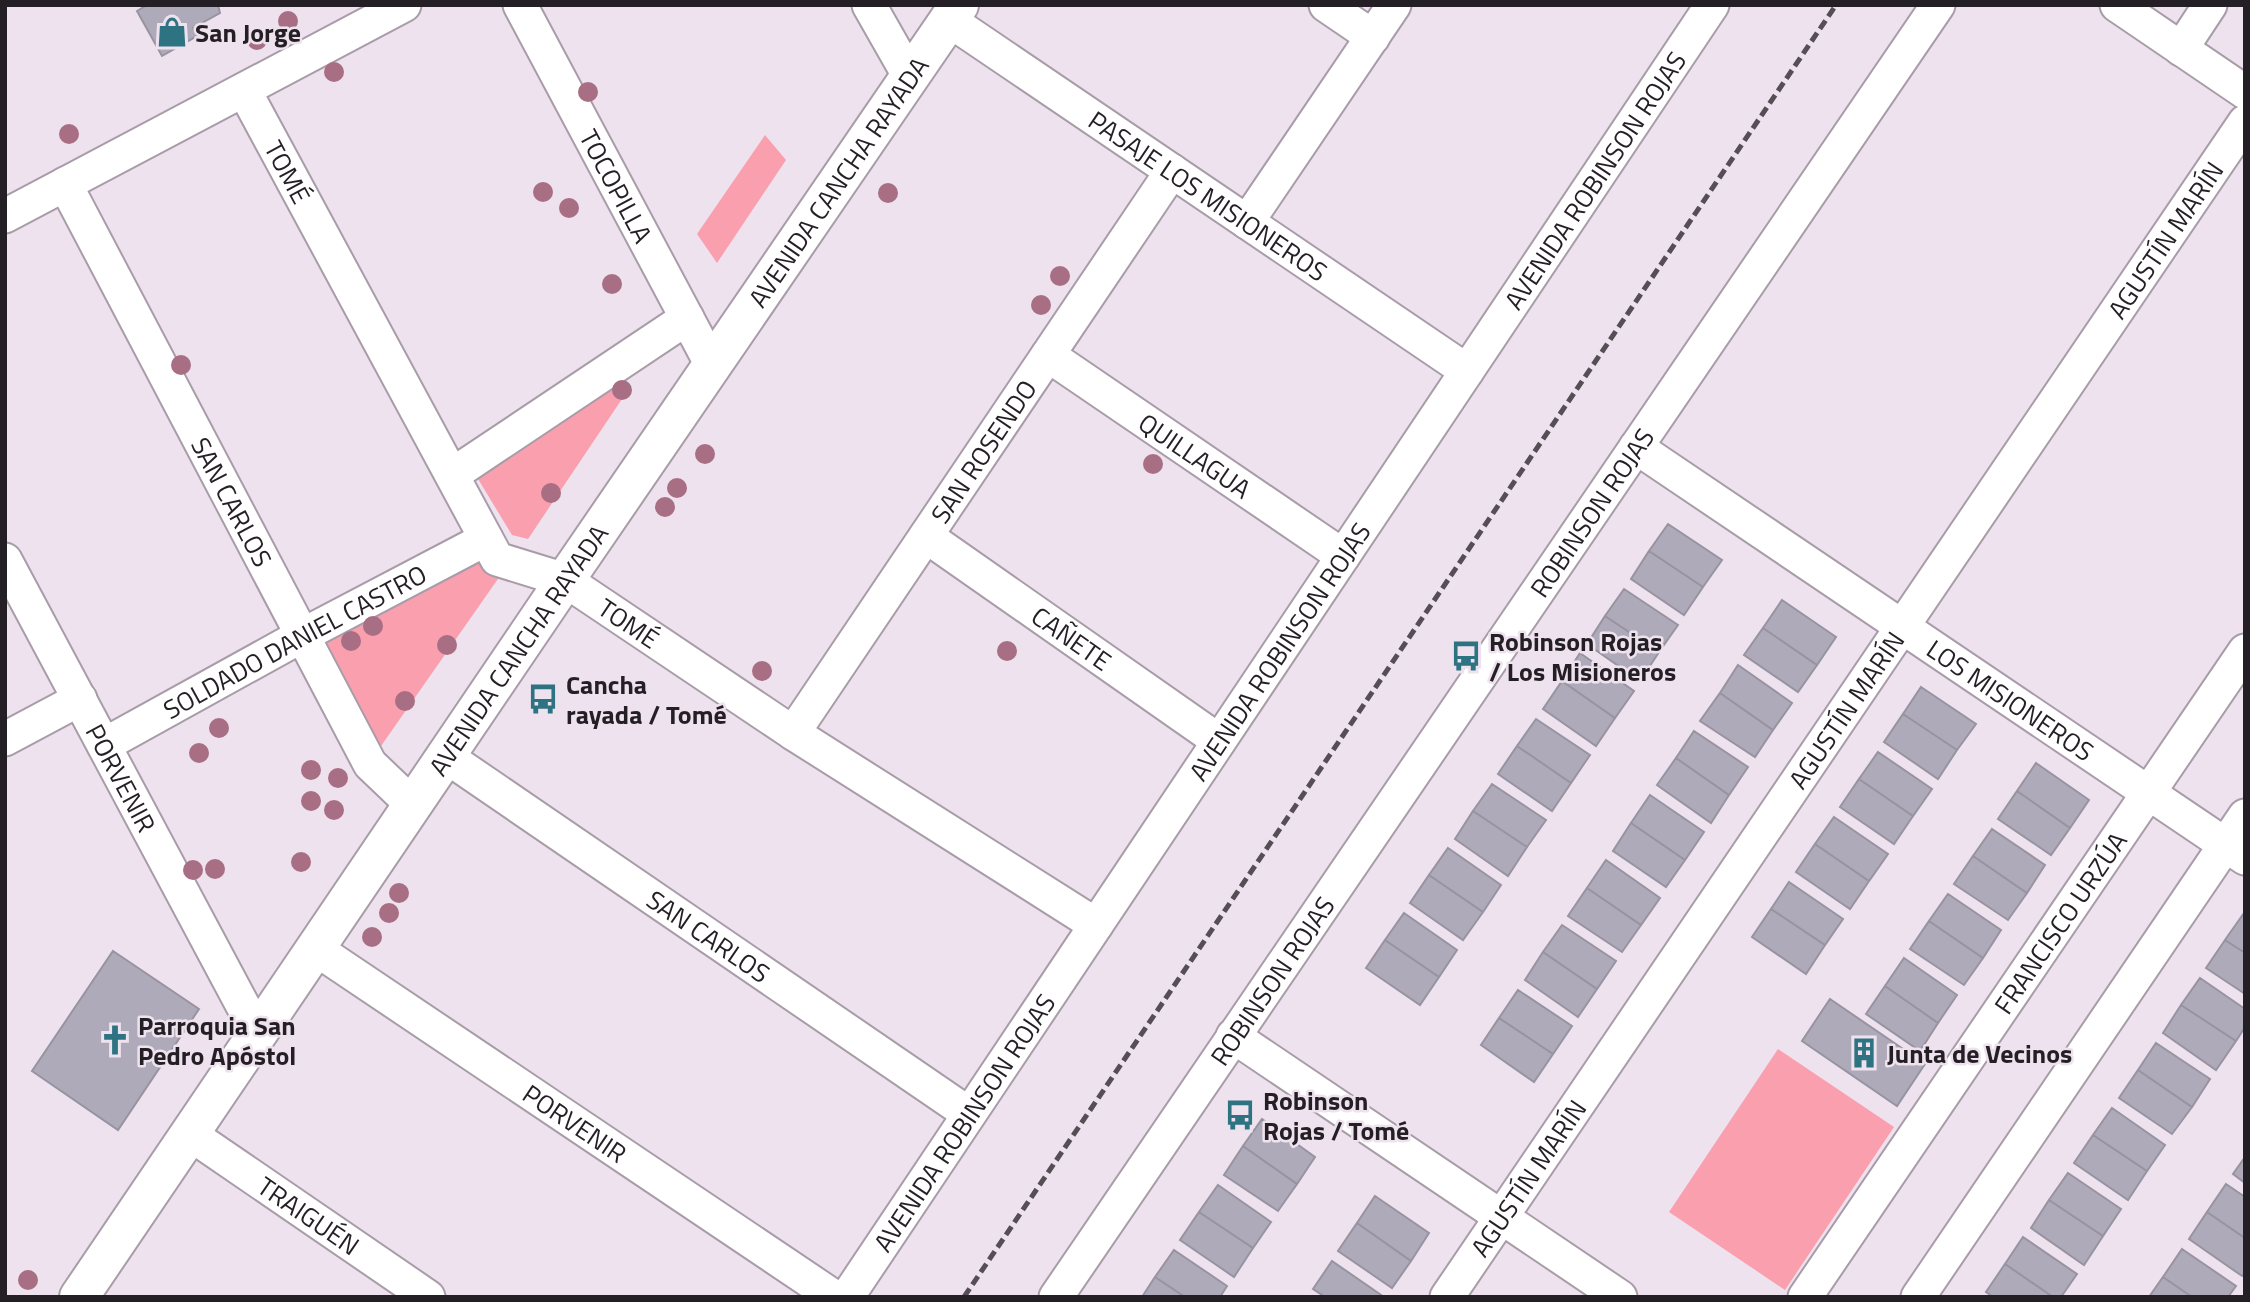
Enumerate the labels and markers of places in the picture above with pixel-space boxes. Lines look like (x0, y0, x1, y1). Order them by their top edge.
place label: San Jorge (195, 13, 301, 52)
shop icon: San Jorge (155, 15, 189, 49)
place label: Robinson Rojas / Los Misioneros (1489, 622, 1676, 691)
bus stop icon: Robinson Rojas / Los Misioneros (1449, 639, 1483, 673)
place label: Cancha rayada / Tomé (566, 665, 727, 734)
bus stop icon: Cancha rayada / Tomé (526, 682, 560, 716)
place label: Parroquia San Pedro Apóstol (138, 1006, 296, 1075)
church icon: Parroquia San Pedro Apóstol (98, 1023, 132, 1057)
place label: Junta de Vecinos (1887, 1034, 2072, 1073)
building icon: Junta de Vecinos (1847, 1036, 1881, 1070)
place label: Robinson Rojas / Tomé (1263, 1081, 1409, 1150)
bus stop icon: Robinson Rojas / Tomé (1223, 1098, 1257, 1132)

